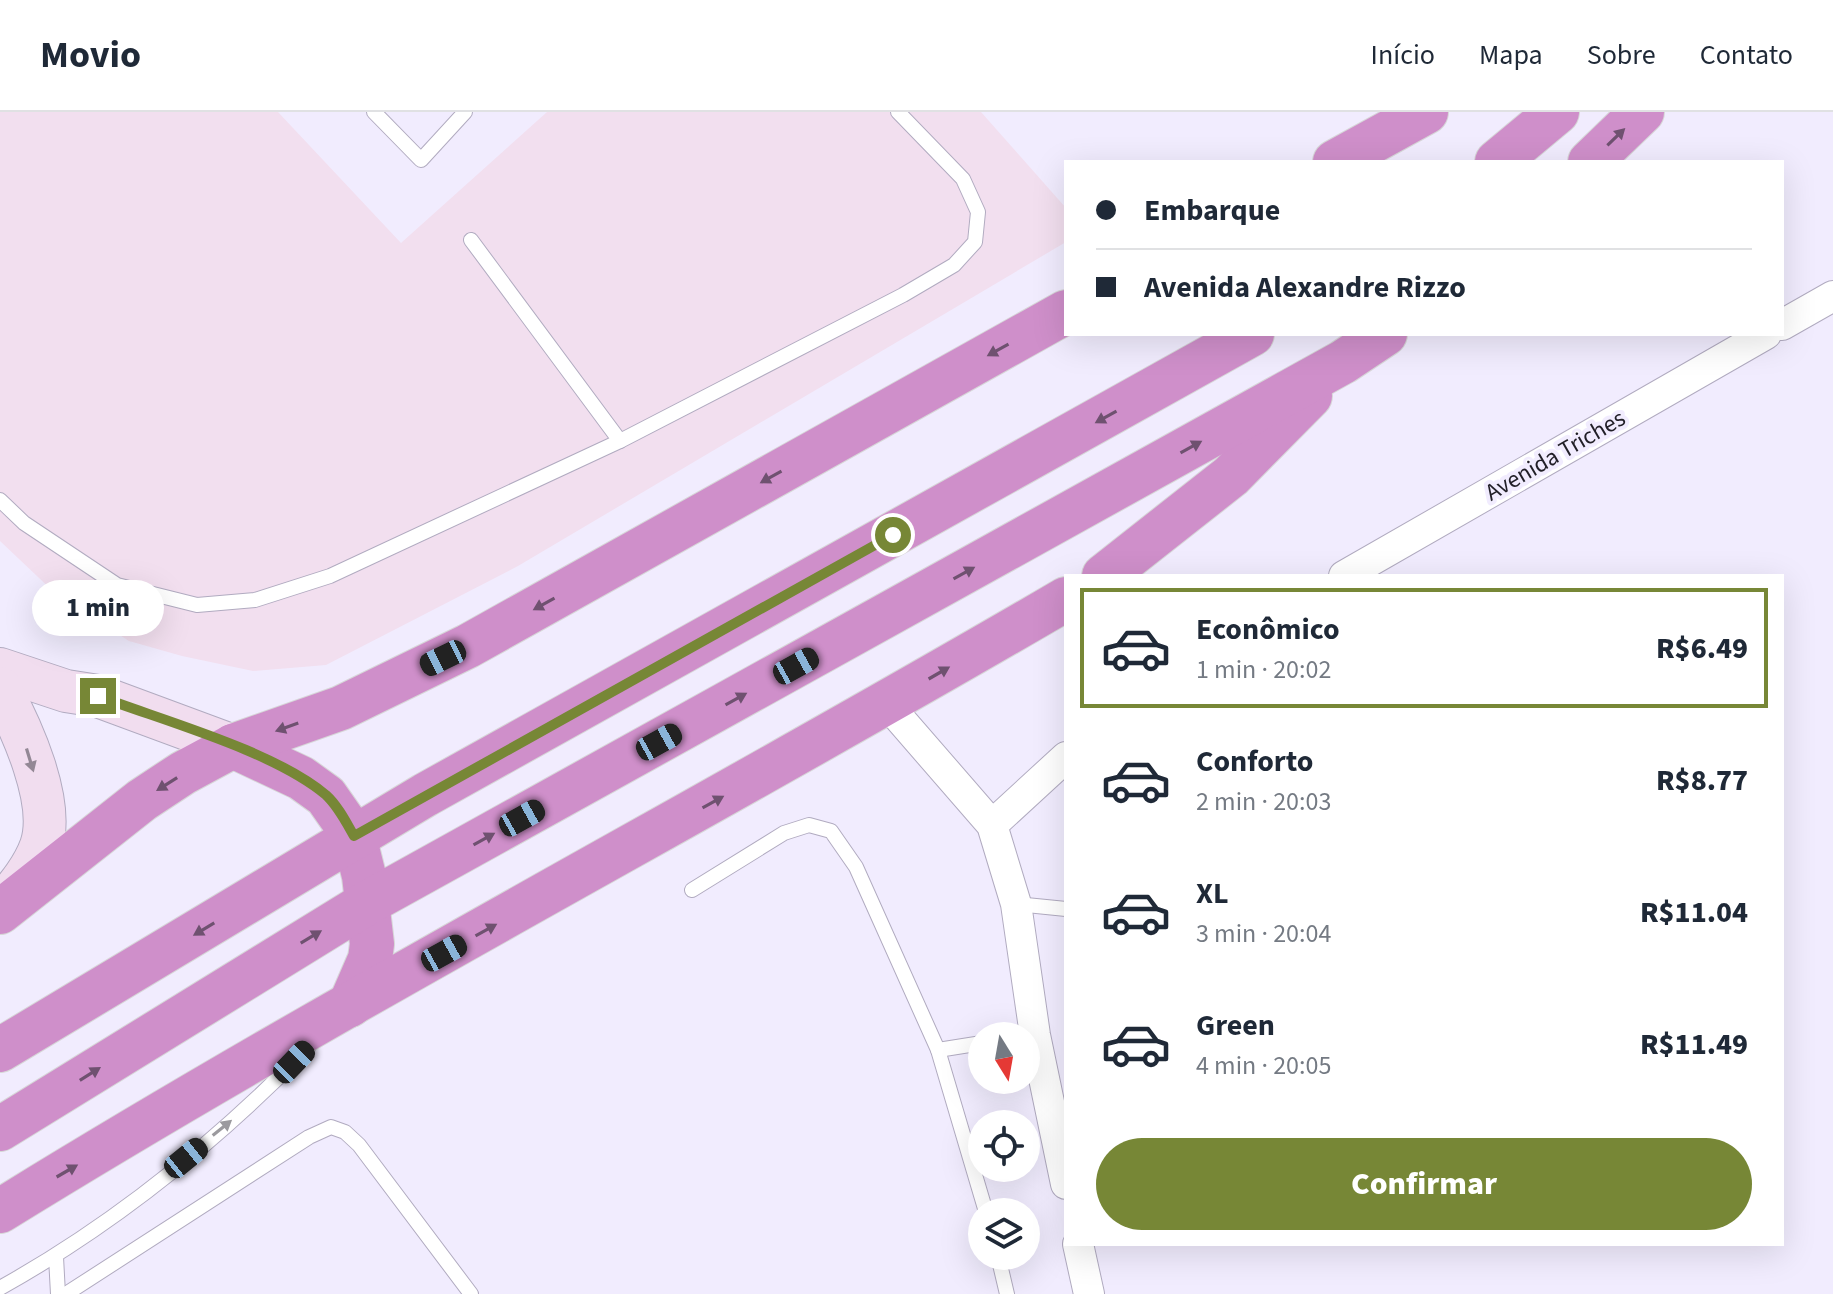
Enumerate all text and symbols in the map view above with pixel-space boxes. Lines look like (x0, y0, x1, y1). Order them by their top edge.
text: Movio (40, 28, 141, 82)
text: Início (1371, 35, 1435, 75)
text: Mapa (1479, 35, 1543, 75)
text: Sobre (1587, 35, 1656, 75)
text: Contato (1700, 35, 1793, 75)
one-way arrow (1606, 128, 1625, 147)
text: Embarque (1144, 189, 1280, 232)
text: Avenida Alexandre Rizzo (1144, 266, 1466, 309)
one-way arrow (987, 343, 1009, 357)
street label: Avenida Triches (1478, 401, 1632, 510)
one-way arrow (1094, 410, 1117, 424)
one-way arrow (1180, 440, 1202, 454)
one-way arrow (760, 470, 782, 484)
route start (875, 517, 911, 553)
one-way arrow (952, 566, 975, 580)
callout: 1 min (32, 580, 164, 636)
text: 1 min (66, 589, 130, 626)
one-way arrow (533, 596, 555, 610)
text: Econômico (1196, 608, 1340, 651)
icon: car (1100, 612, 1172, 684)
text: R$6.49 (1656, 627, 1748, 670)
car (416, 637, 470, 679)
car (769, 644, 823, 688)
text: 1 min · 20:02 (1196, 651, 1331, 688)
one-way arrow (928, 666, 950, 680)
route end (80, 678, 116, 714)
one-way arrow (725, 692, 747, 706)
car (632, 720, 686, 764)
one-way arrow (275, 721, 299, 734)
text: Conforto (1196, 740, 1313, 783)
icon: car (1100, 744, 1172, 816)
one-way arrow (24, 748, 37, 772)
text: R$8.77 (1656, 759, 1748, 802)
one-way arrow (156, 776, 178, 790)
text: 2 min · 20:03 (1196, 783, 1331, 820)
one-way arrow (702, 795, 724, 809)
car (495, 796, 549, 840)
one-way arrow (473, 832, 496, 845)
text: XL (1196, 872, 1229, 915)
icon: car (1100, 876, 1172, 948)
text: R$11.04 (1640, 891, 1748, 934)
text: 3 min · 20:04 (1196, 915, 1331, 952)
one-way arrow (193, 922, 215, 936)
one-way arrow (475, 923, 497, 937)
one-way arrow (300, 930, 322, 944)
car (417, 931, 471, 975)
text: Green (1196, 1004, 1275, 1047)
icon: car (1100, 1008, 1172, 1080)
north arrow (968, 1022, 1040, 1094)
map controls (968, 1022, 1040, 1270)
text: R$11.49 (1640, 1023, 1748, 1066)
car (269, 1036, 319, 1088)
text: 4 min · 20:05 (1196, 1047, 1331, 1084)
one-way arrow (79, 1067, 101, 1081)
button: locate (968, 1110, 1040, 1182)
one-way arrow (212, 1121, 232, 1137)
car (160, 1134, 212, 1182)
button: Confirmar (1096, 1138, 1752, 1230)
one-way arrow (55, 1164, 78, 1178)
button: layers (968, 1198, 1040, 1270)

